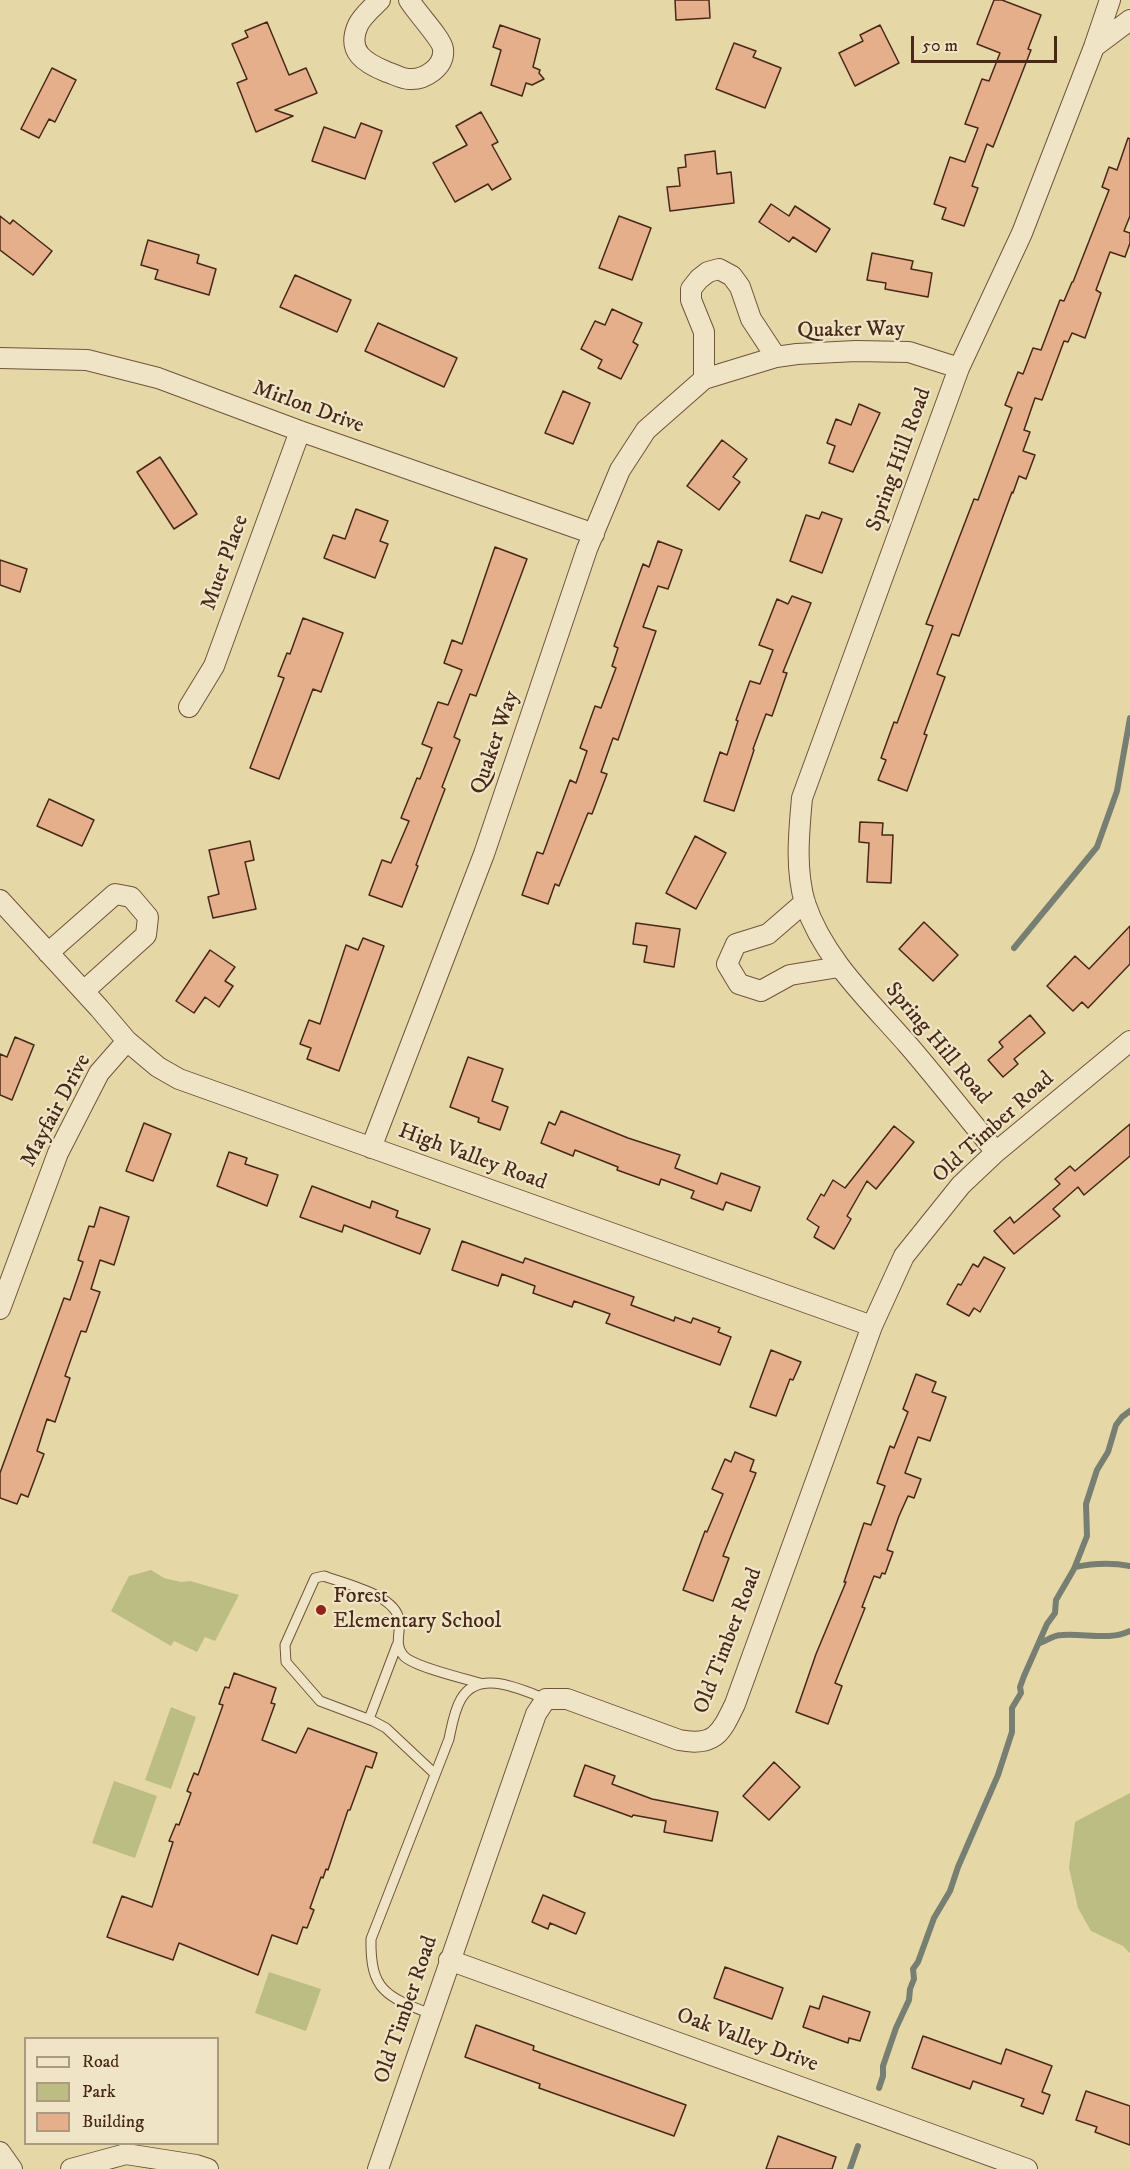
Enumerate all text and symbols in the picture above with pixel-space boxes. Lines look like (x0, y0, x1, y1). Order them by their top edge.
scale bar (914, 24, 1060, 62)
text: 50 m (922, 35, 958, 57)
street label: Quaker Way (797, 317, 905, 345)
street label: Mirlon Drive (249, 376, 367, 440)
street label: Spring Hill Road (862, 385, 938, 535)
street label: Muer Place (197, 512, 255, 614)
street label: Quaker Way (466, 688, 526, 798)
street label: Spring Hill Road (878, 978, 996, 1110)
street label: Mayfair Drive (16, 1050, 98, 1172)
street label: Old Timber Road (928, 1067, 1060, 1189)
street label: High Valley Road (394, 1119, 550, 1197)
street label: Old Timber Road (689, 1564, 769, 1718)
place label: Forest Elementary School (333, 1584, 501, 1636)
marker: Forest Elementary School (314, 1603, 328, 1617)
street label: Old Timber Road (369, 1933, 445, 2087)
street label: Oak Valley Drive (673, 2003, 821, 2079)
legend (24, 2037, 219, 2145)
text: Road (82, 2051, 119, 2073)
text: Park (82, 2081, 116, 2103)
text: Building (82, 2111, 144, 2133)

